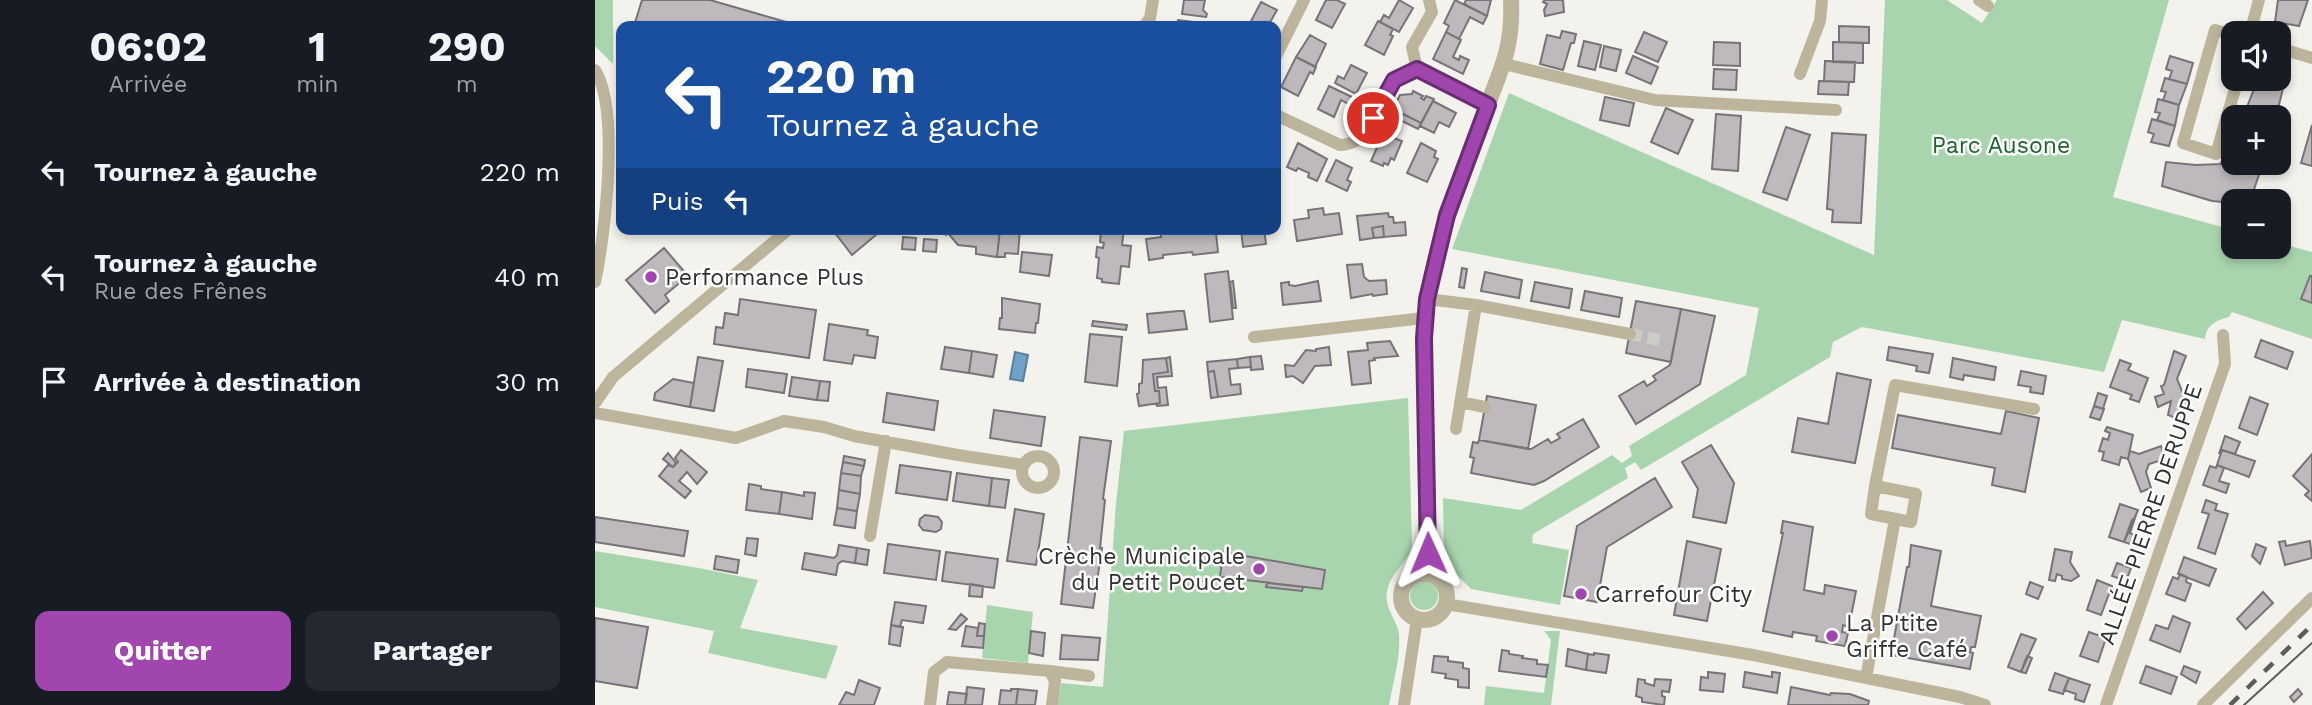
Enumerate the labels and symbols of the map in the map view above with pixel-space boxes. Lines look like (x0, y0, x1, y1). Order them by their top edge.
pin (1343, 88, 1403, 148)
park label: Parc Ausone (1932, 132, 2070, 159)
place label: Performance Plus (665, 264, 864, 291)
marker: Performance Plus (643, 269, 659, 285)
street label: ALLÉE PIERRE DERUPPE (2093, 380, 2208, 648)
position arrow (1391, 516, 1465, 590)
place label: Crèche Municipale du Petit Poucet (1038, 543, 1245, 596)
marker: Crèche Municipale du Petit Poucet (1251, 561, 1267, 577)
place label: Carrefour City (1595, 581, 1752, 608)
marker: Carrefour City (1573, 586, 1589, 602)
place label: La P'tite Griffe Café (1846, 610, 1968, 663)
marker: La P'tite Griffe Café (1824, 628, 1840, 644)

